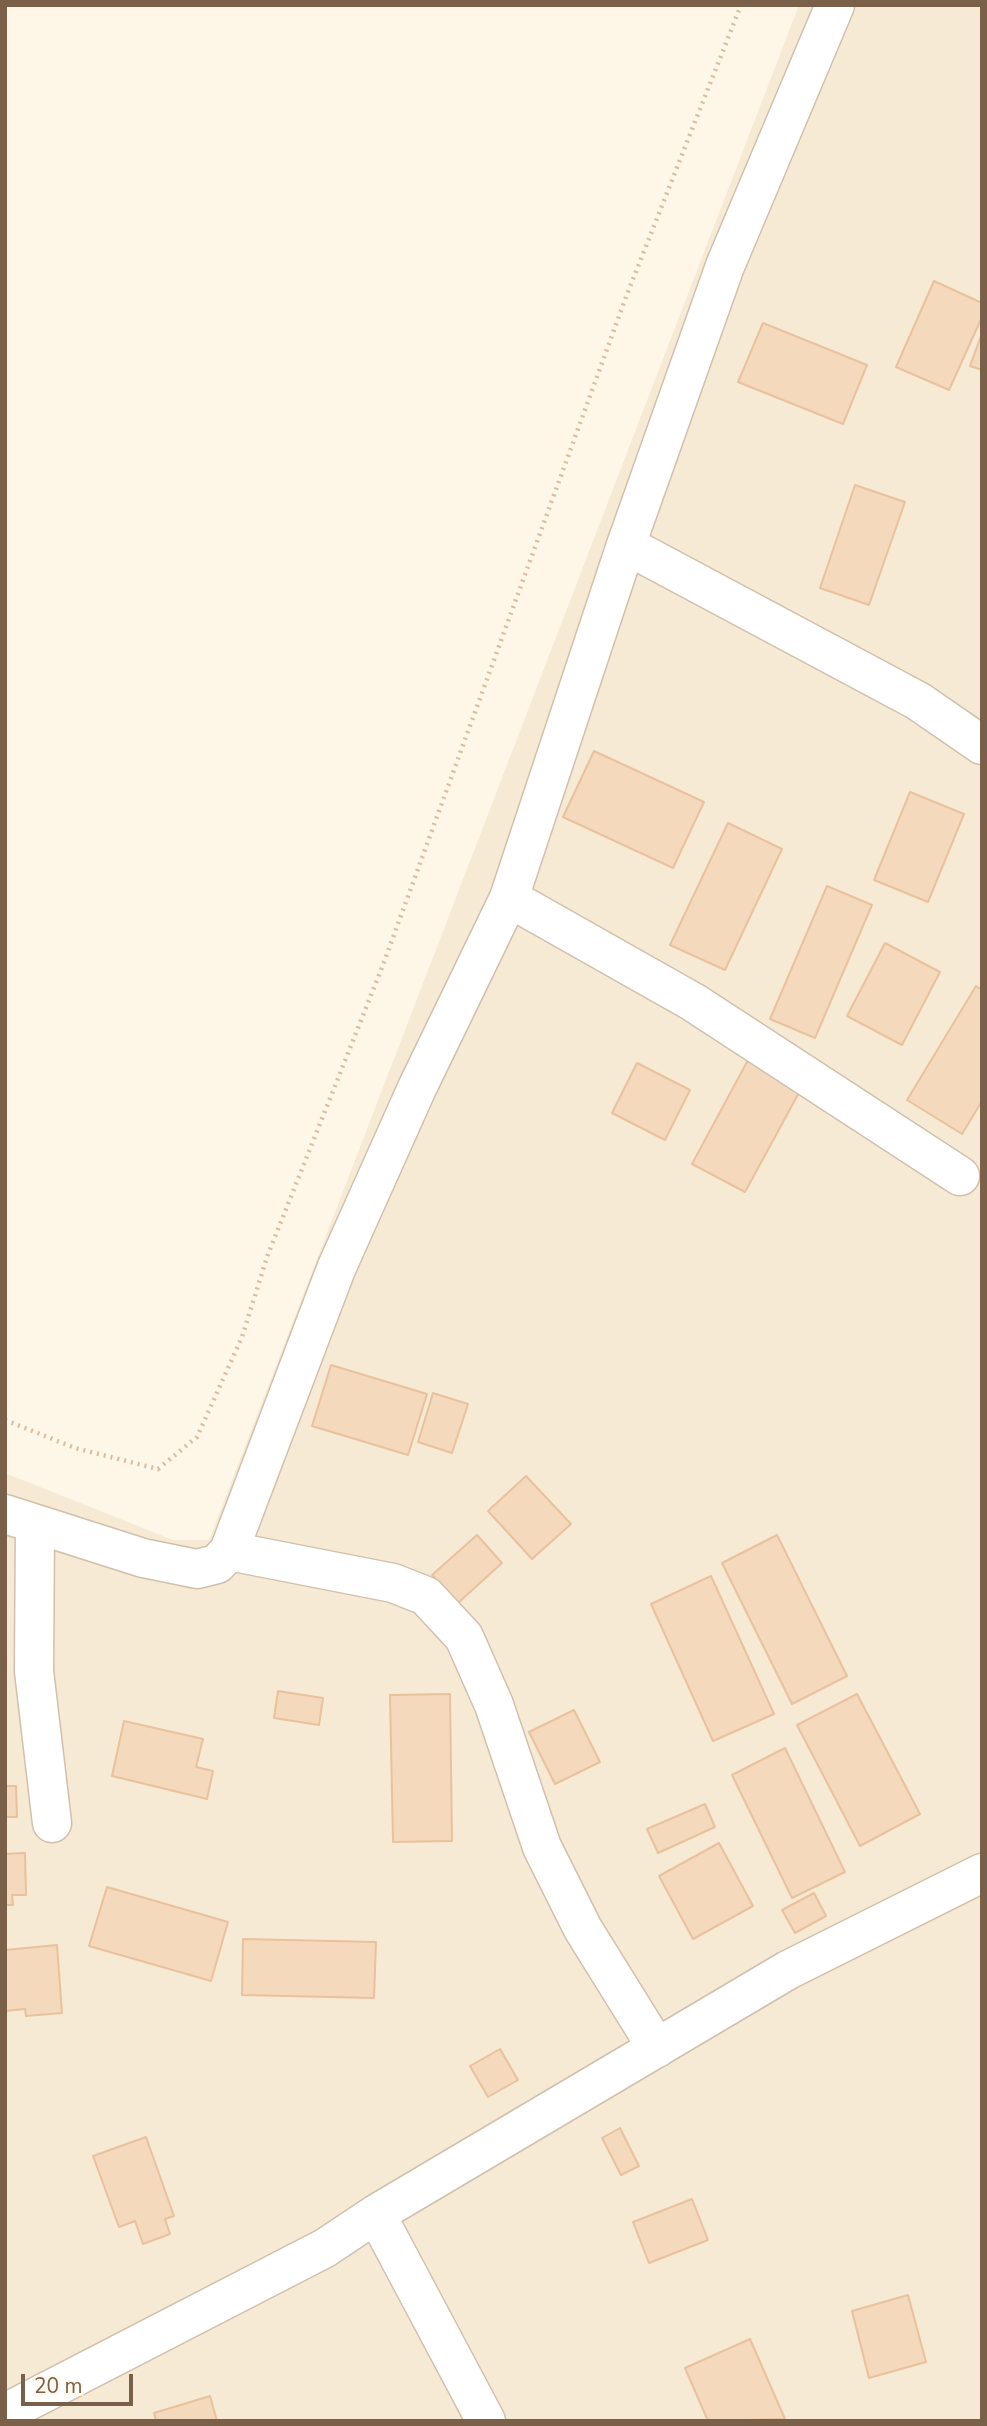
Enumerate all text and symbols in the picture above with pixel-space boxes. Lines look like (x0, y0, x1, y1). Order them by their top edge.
scale bar (24, 2360, 136, 2404)
text: 20 m (34, 2372, 83, 2400)

